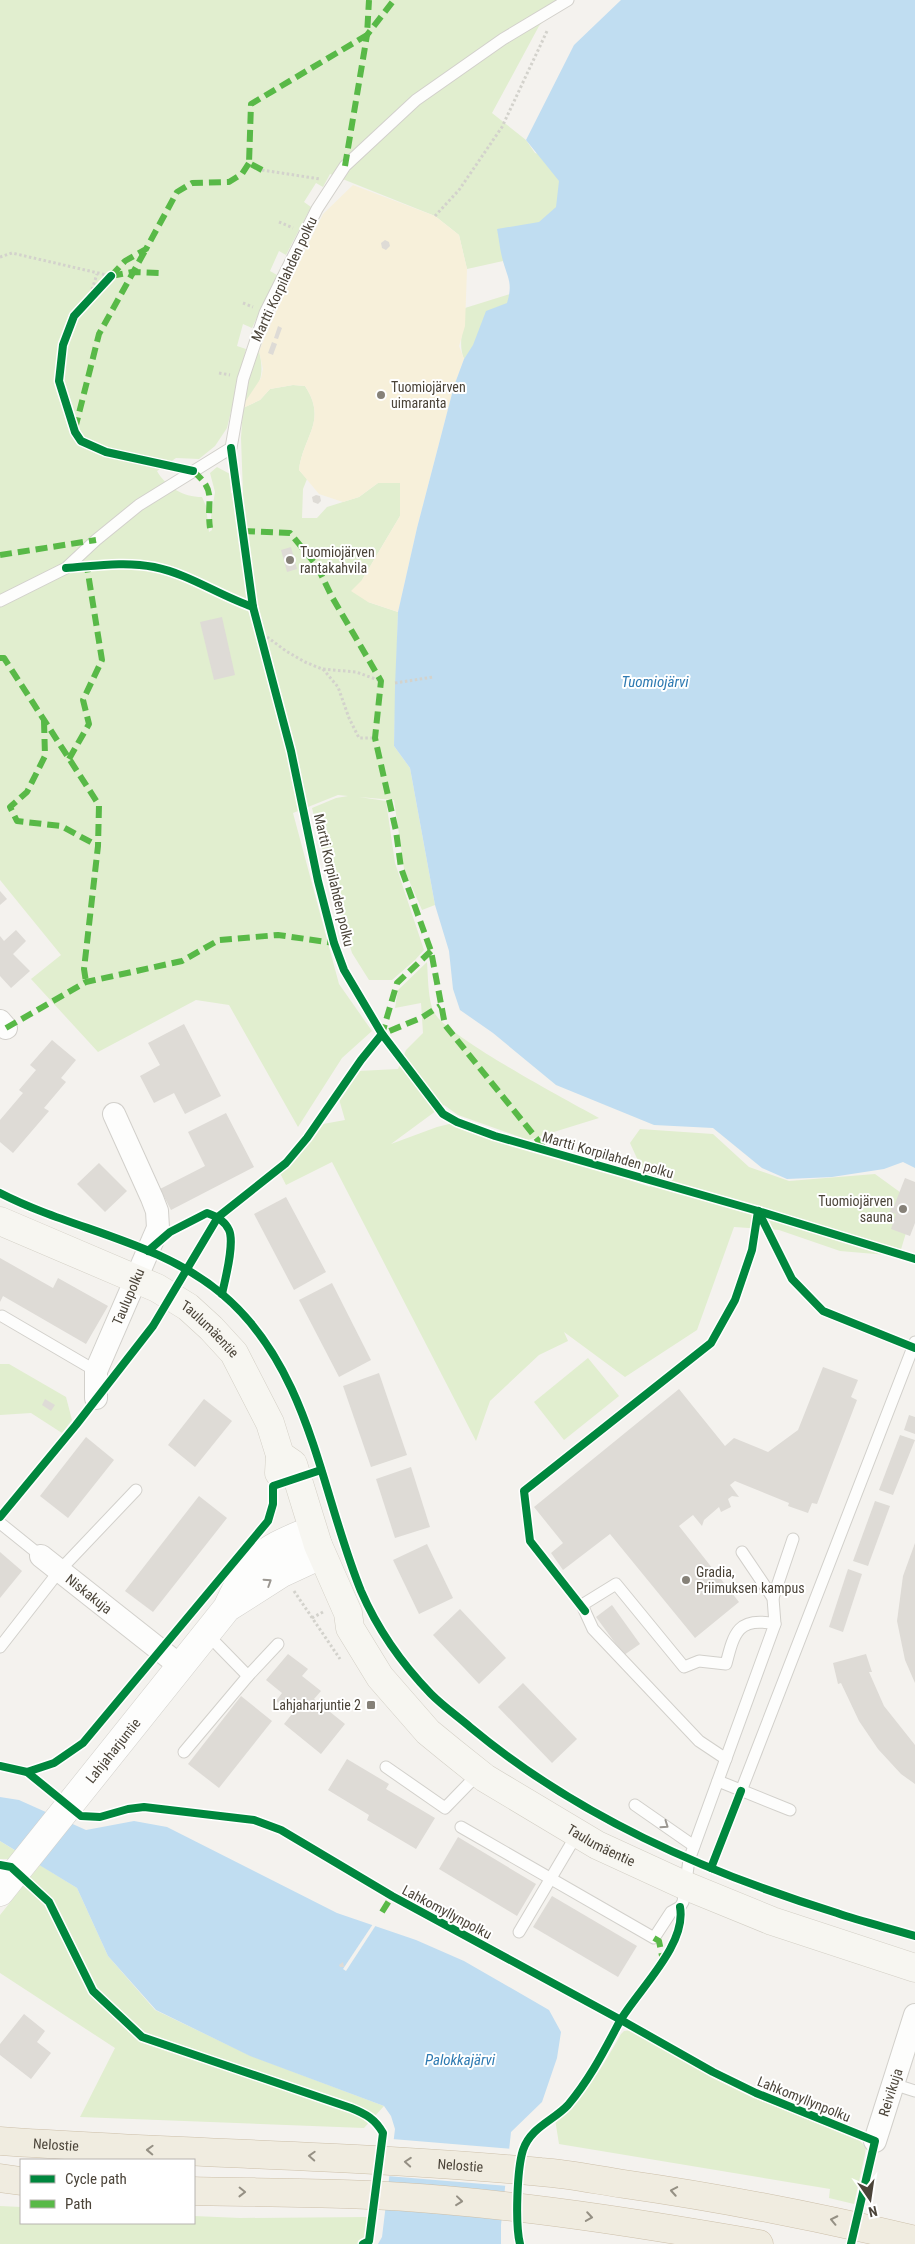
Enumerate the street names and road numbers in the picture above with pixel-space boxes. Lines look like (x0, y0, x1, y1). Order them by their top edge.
street label: Martti Korpilahden polku (248, 214, 320, 344)
street label: Martti Korpilahden polku (311, 812, 357, 948)
street label: Martti Korpilahden polku (540, 1129, 676, 1181)
street label: Taulupolku (109, 1266, 148, 1328)
street label: Taulumäentie (178, 1297, 242, 1361)
street label: Niskakuja (63, 1571, 115, 1617)
street label: Lahjaharjuntie (82, 1715, 144, 1786)
street label: Taulumäentie (564, 1821, 638, 1870)
street label: Lahkomyllynpolku (399, 1882, 495, 1942)
street label: Reivikuja (875, 2066, 906, 2118)
street label: Lahkomyllynpolku (755, 2073, 853, 2125)
street label: Nelostie (32, 2135, 80, 2154)
street label: Nelostie (437, 2156, 484, 2175)

